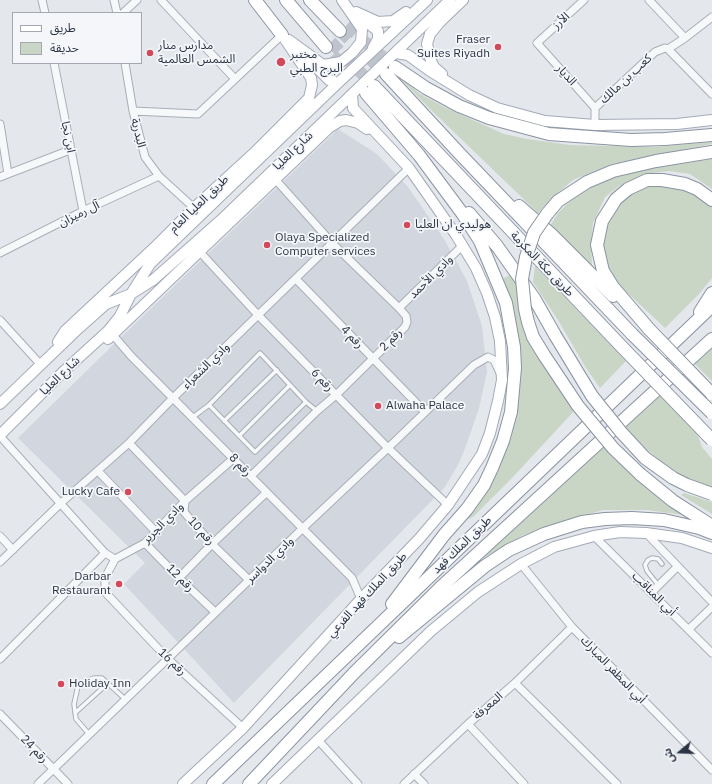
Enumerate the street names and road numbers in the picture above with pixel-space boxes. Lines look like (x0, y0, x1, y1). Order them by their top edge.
street label: الأرز (549, 9, 573, 33)
street label: كعب بن مالك (597, 51, 655, 107)
street label: الديار (553, 61, 579, 89)
street label: البدرية (127, 117, 149, 149)
street label: ابن نجا (58, 120, 78, 154)
street label: شارع العليا (270, 128, 316, 174)
street label: طريق العليا العام (166, 172, 232, 236)
street label: آل رميزان (56, 198, 102, 230)
street label: طريق مكة المكرمة (507, 228, 577, 300)
street label: وادي الأحمد (406, 252, 456, 302)
street label: رقم 4 (338, 323, 366, 351)
street label: رقم 2 (377, 326, 405, 354)
street label: وادي الشعراء (179, 340, 233, 392)
street label: شارع العليا (37, 353, 83, 399)
street label: رقم 6 (308, 366, 336, 394)
street label: رقم 8 (226, 451, 254, 479)
street label: وادي الجرير (139, 499, 187, 547)
street label: طريق الملك فهد (429, 513, 495, 577)
street label: رقم 10 (184, 514, 218, 548)
street label: وادي الدواسر (243, 534, 297, 586)
street label: طريق الملك فهد الفرعي (324, 550, 410, 640)
street label: رقم 12 (163, 561, 197, 595)
street label: أبي المناقب (629, 569, 679, 619)
street label: أبي المظفر المبارك (577, 633, 649, 707)
street label: رقم 16 (155, 645, 189, 679)
street label: المعرفة (470, 689, 506, 723)
street label: رقم 24 (17, 732, 51, 766)

